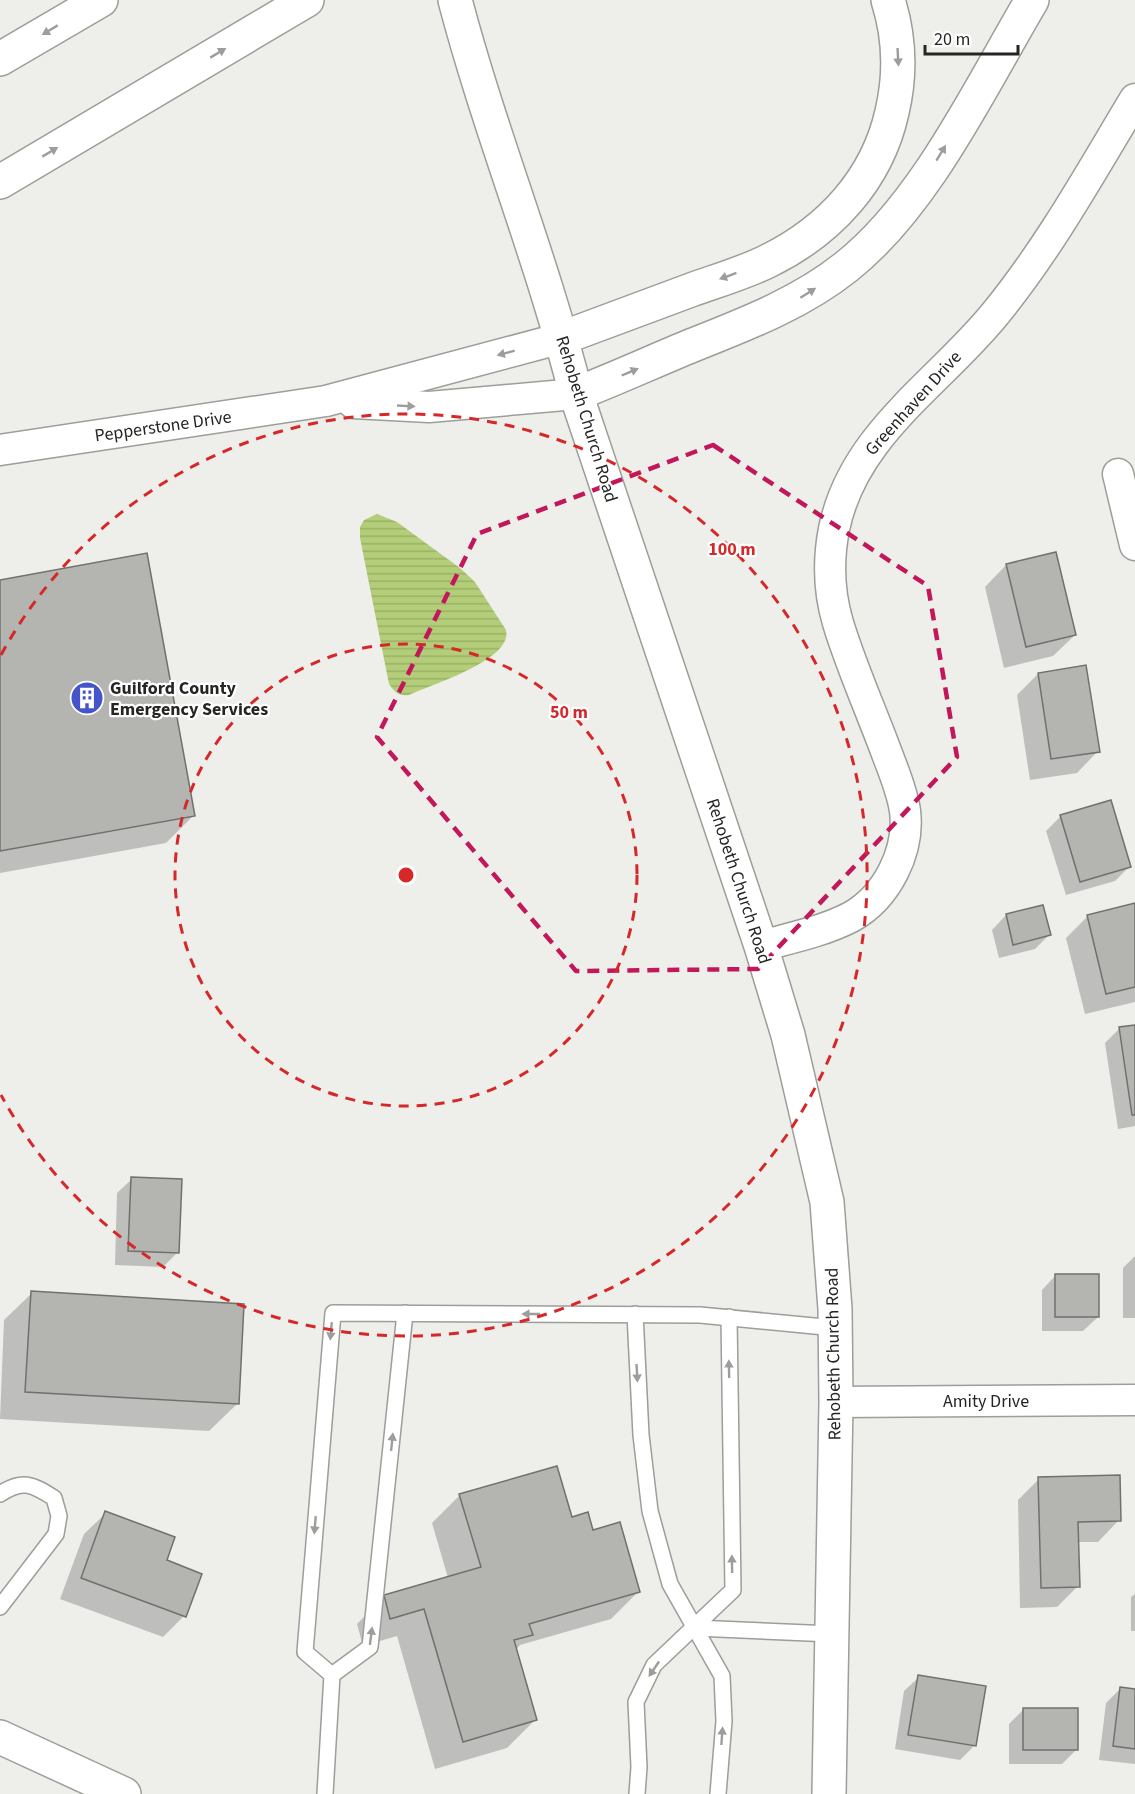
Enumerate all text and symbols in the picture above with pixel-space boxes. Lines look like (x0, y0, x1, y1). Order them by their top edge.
scale bar (925, 18, 1018, 56)
one-way arrow (42, 24, 58, 35)
text: 20 m (934, 27, 970, 52)
one-way arrow (210, 48, 227, 58)
one-way arrow (893, 48, 902, 67)
one-way arrow (936, 144, 946, 161)
one-way arrow (42, 147, 58, 158)
one-way arrow (719, 272, 737, 282)
one-way arrow (800, 287, 816, 298)
street label: Rehobeth Church Road (549, 333, 624, 505)
street label: Greenhaven Drive (859, 345, 967, 461)
one-way arrow (496, 349, 514, 358)
one-way arrow (621, 367, 639, 376)
one-way arrow (396, 401, 415, 411)
street label: Pepperstone Drive (93, 405, 233, 448)
text: 100 m (708, 537, 756, 562)
place label: Guilford County Emergency Services (110, 676, 268, 722)
building icon: Guilford County Emergency Services (69, 680, 105, 716)
text: 50 m (550, 700, 588, 725)
street label: Rehobeth Church Road (700, 795, 777, 967)
centre of rings (396, 865, 416, 885)
street label: Rehobeth Church Road (819, 1267, 848, 1441)
one-way arrow (521, 1309, 540, 1319)
one-way arrow (327, 1321, 336, 1340)
one-way arrow (724, 1359, 734, 1378)
one-way arrow (633, 1363, 642, 1382)
street label: Amity Drive (943, 1389, 1029, 1414)
one-way arrow (387, 1433, 397, 1452)
one-way arrow (310, 1516, 320, 1535)
one-way arrow (727, 1554, 737, 1573)
one-way arrow (366, 1627, 376, 1646)
one-way arrow (648, 1661, 660, 1677)
one-way arrow (718, 1726, 727, 1745)

